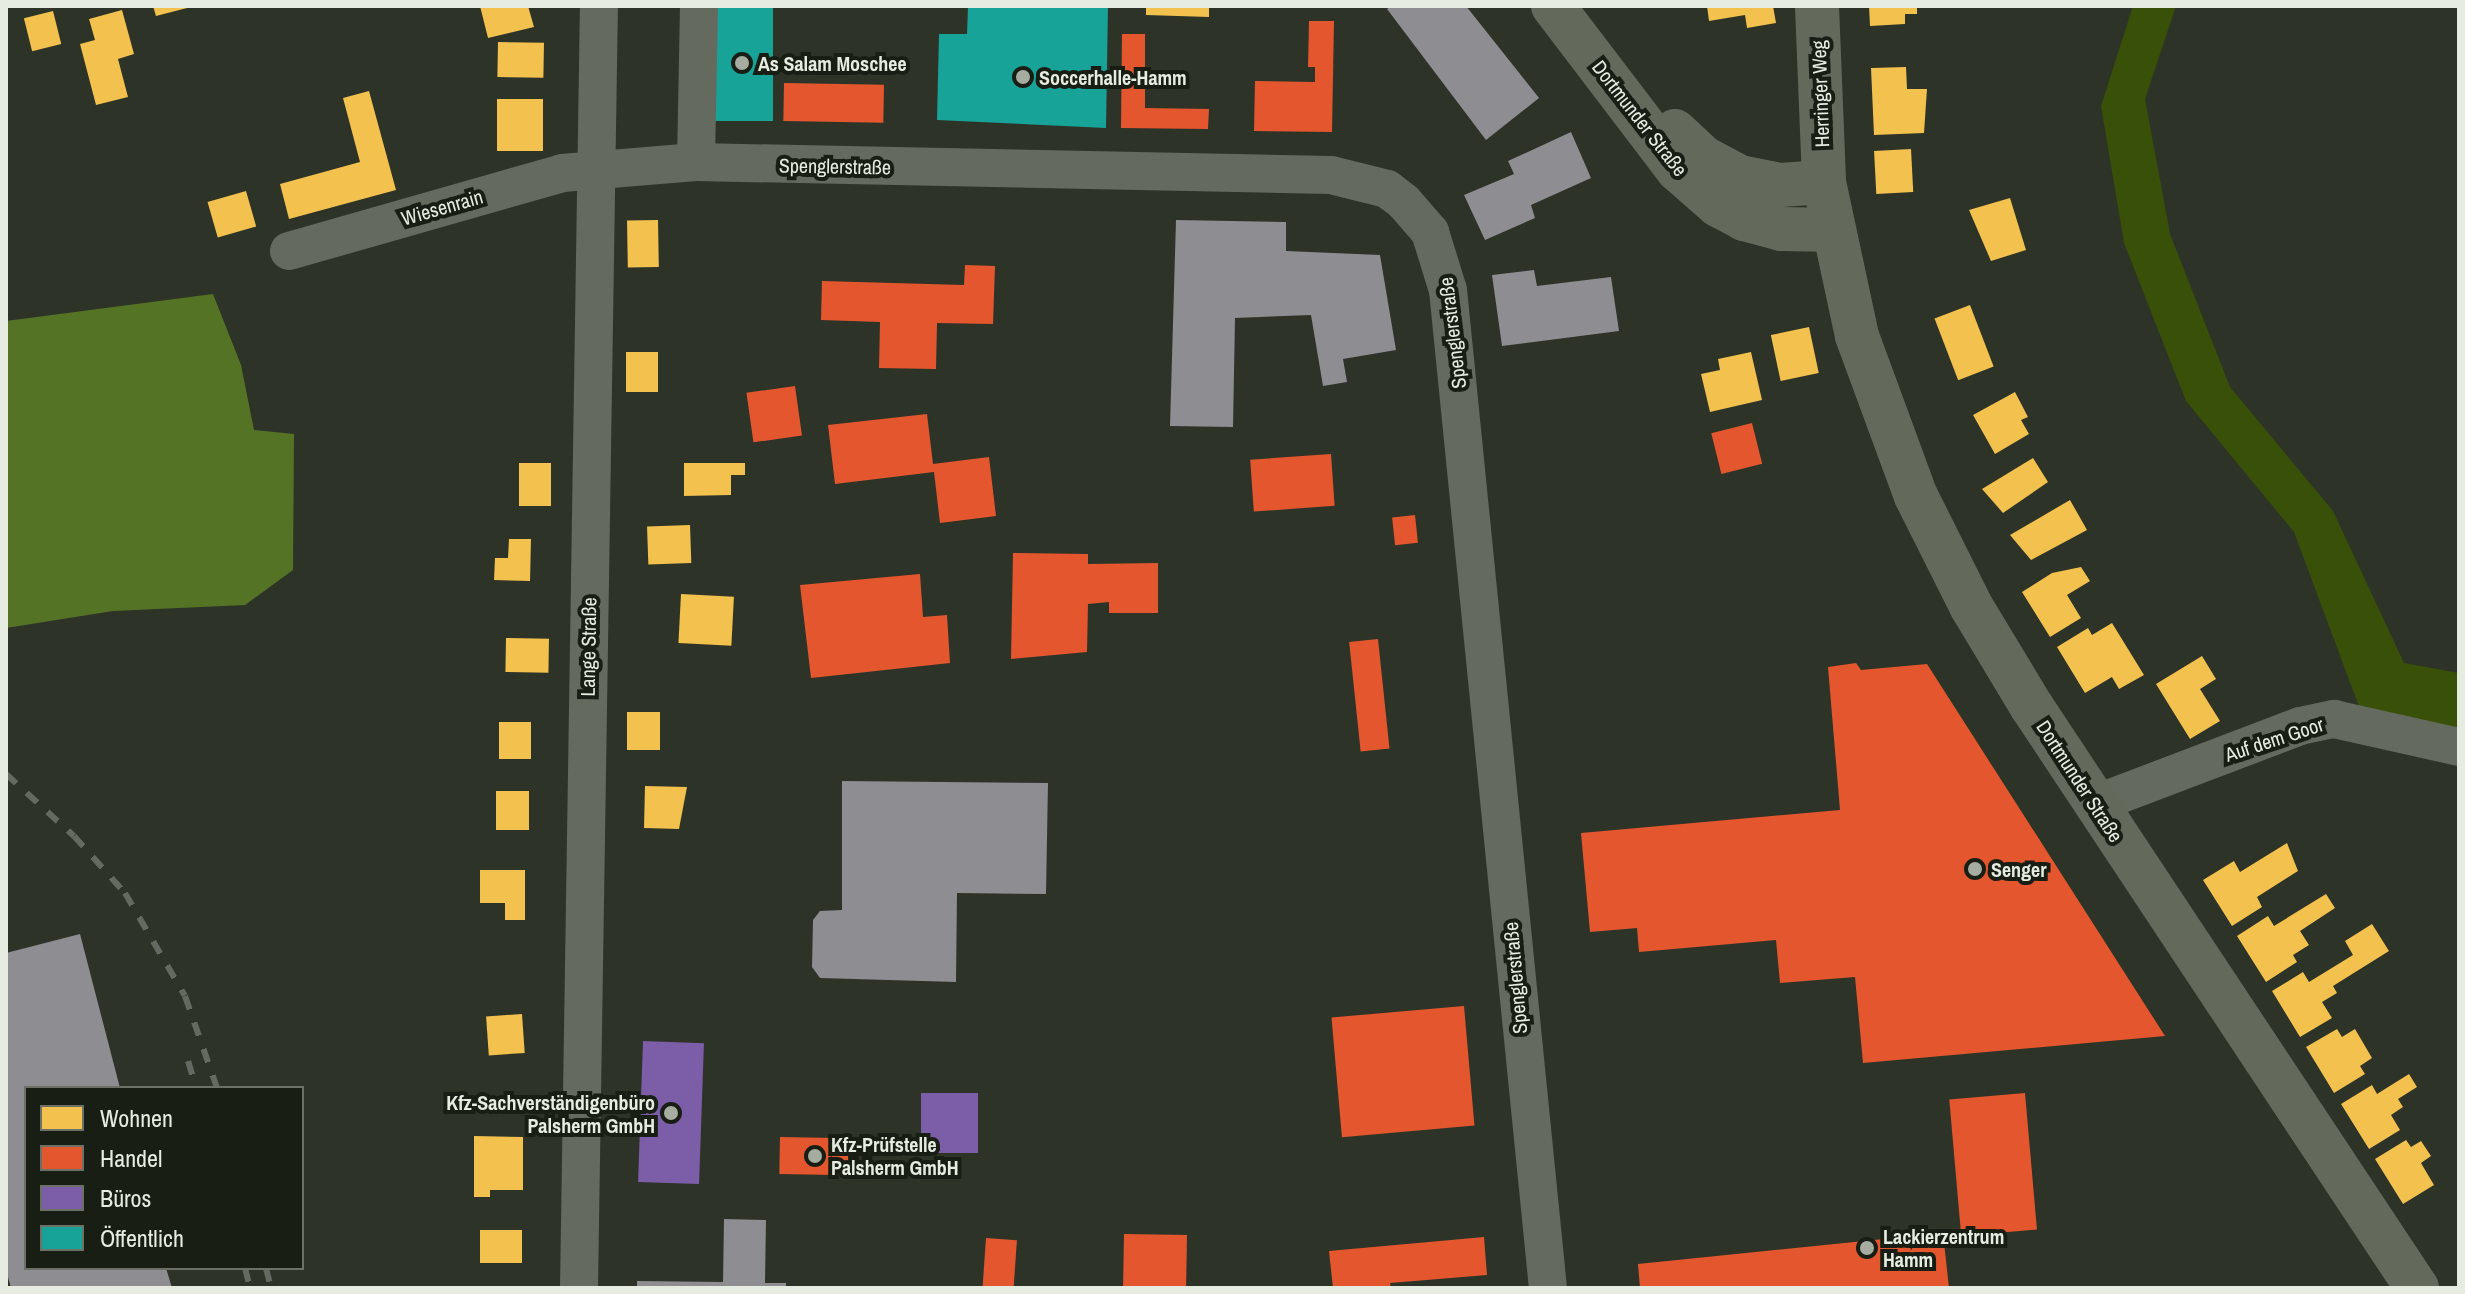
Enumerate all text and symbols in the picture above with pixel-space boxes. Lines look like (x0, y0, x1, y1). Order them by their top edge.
street label: Herringer Weg (1806, 40, 1834, 148)
place label: As Salam Moschee (758, 51, 907, 75)
marker: As Salam Moschee (733, 54, 751, 72)
street label: Dortmunder Straße (1587, 55, 1693, 181)
place label: Soccerhalle-Hamm (1039, 65, 1187, 89)
marker: Soccerhalle-Hamm (1014, 68, 1032, 86)
street label: Spenglerstraße (779, 153, 891, 179)
street label: Wiesenrain (398, 184, 486, 230)
street label: Spenglerstraße (1433, 276, 1471, 390)
street label: Lange Straße (575, 597, 601, 697)
street label: Auf dem Goor (2222, 712, 2326, 766)
street label: Dortmunder Straße (2032, 716, 2128, 846)
place label: Senger (1991, 857, 2047, 881)
marker: Senger (1966, 860, 1984, 878)
street label: Spenglerstraße (1498, 921, 1532, 1035)
legend (24, 1086, 304, 1270)
place label: Kfz-Sachverständigenbüro Palsherm GmbH (446, 1090, 655, 1137)
text: Wohnen (100, 1102, 173, 1134)
marker: Kfz-Sachverständigenbüro Palsherm GmbH (662, 1104, 680, 1122)
place label: Kfz-Prüfstelle Palsherm GmbH (831, 1132, 959, 1179)
text: Handel (100, 1142, 162, 1174)
marker: Kfz-Prüfstelle Palsherm GmbH (806, 1147, 824, 1165)
text: Büros (100, 1182, 151, 1214)
text: Öffentlich (100, 1222, 184, 1254)
place label: Lackierzentrum Hamm (1883, 1224, 2004, 1271)
marker: Lackierzentrum Hamm (1858, 1239, 1876, 1257)

